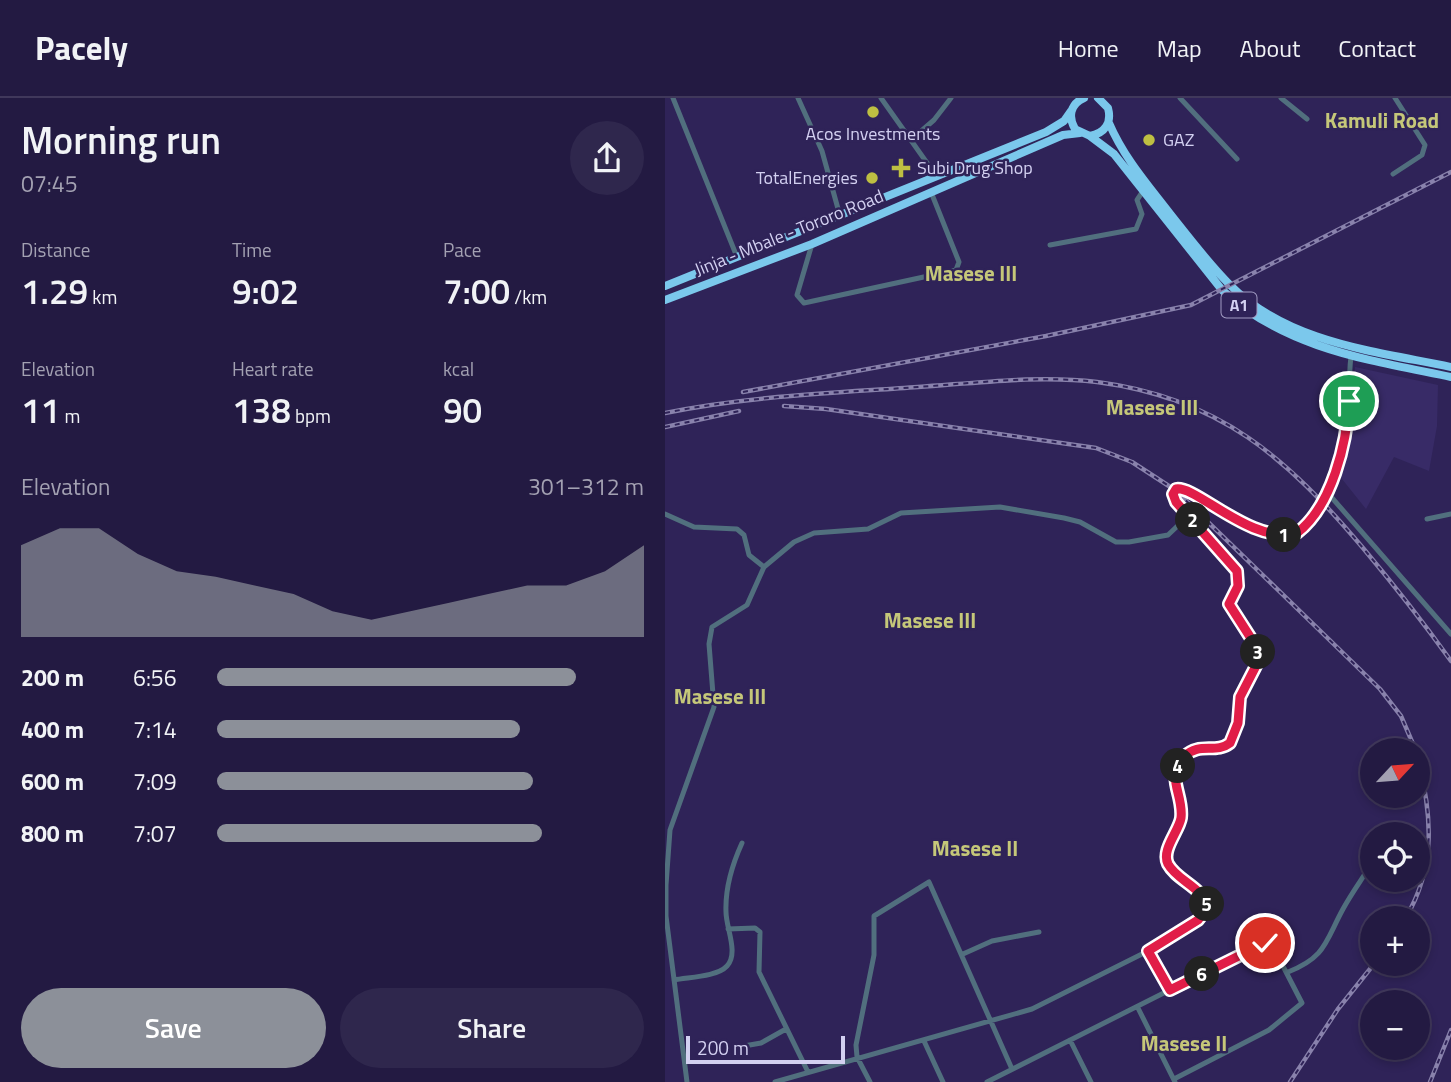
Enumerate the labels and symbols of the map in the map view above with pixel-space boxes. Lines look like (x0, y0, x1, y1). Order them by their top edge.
marker: Acos Investments (865, 104, 881, 120)
district label: Kamuli Road (1325, 104, 1439, 136)
place label: Acos Investments (806, 120, 940, 147)
place label: GAZ (1163, 126, 1194, 153)
marker: GAZ (1141, 132, 1157, 148)
place label: Subi Drug Shop (917, 154, 1033, 181)
marker: Subi Drug Shop (891, 158, 911, 178)
place label: TotalEnergies (756, 164, 858, 191)
marker: TotalEnergies (864, 170, 880, 186)
street label: Jinja - Mbale - Tororo Road (690, 182, 887, 283)
district label: Masese III (925, 257, 1017, 289)
road number: A1 (1221, 293, 1257, 318)
pin (1319, 371, 1379, 431)
district label: Masese III (1106, 391, 1198, 423)
pin: 2 (1175, 502, 1211, 538)
pin: 1 (1267, 518, 1301, 552)
district label: Masese III (884, 604, 976, 636)
pin: 3 (1241, 634, 1275, 670)
district label: Masese III (674, 680, 766, 712)
north arrow (1360, 738, 1430, 808)
pin: 4 (1161, 748, 1195, 784)
district label: Masese II (932, 832, 1018, 864)
pin: 5 (1189, 886, 1225, 922)
pin (1235, 913, 1295, 973)
pin: 6 (1185, 956, 1219, 992)
district label: Masese II (1141, 1027, 1227, 1059)
scale bar (686, 1033, 845, 1065)

